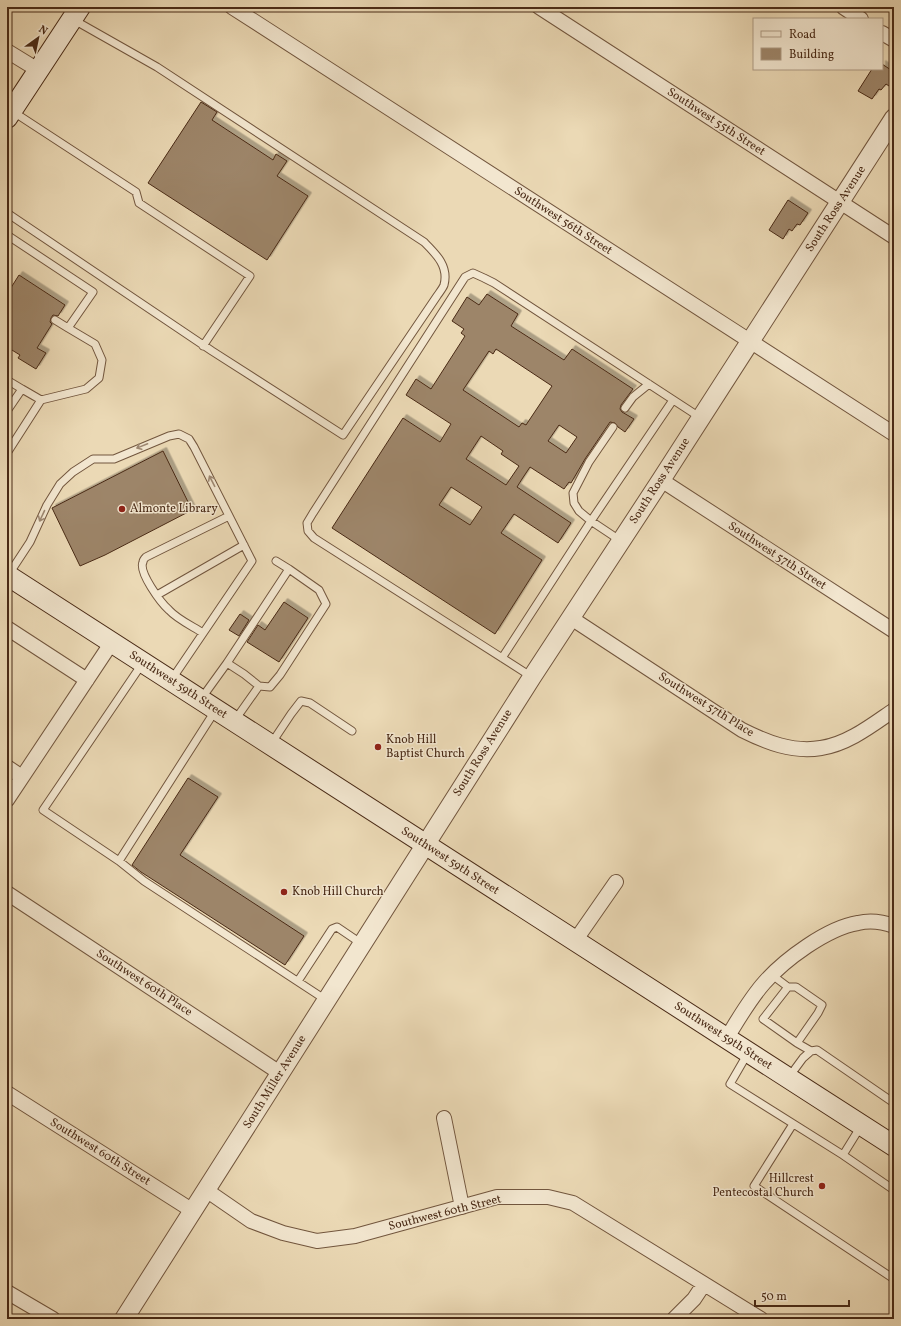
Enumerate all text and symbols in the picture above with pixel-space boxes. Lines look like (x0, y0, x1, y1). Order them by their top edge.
north arrow (18, 18, 58, 58)
legend (753, 18, 883, 70)
text: N (35, 22, 50, 39)
text: Road (789, 27, 816, 43)
text: Building (789, 47, 834, 63)
street label: Southwest 55th Street (664, 84, 768, 160)
street label: South Ross Avenue (802, 163, 870, 255)
street label: Southwest 56th Street (511, 183, 615, 259)
street label: South Ross Avenue (626, 435, 694, 527)
one-way arrow (136, 443, 148, 451)
one-way arrow (207, 475, 215, 487)
place label: Almonte Library (130, 501, 218, 517)
marker: Almonte Library (117, 504, 127, 514)
one-way arrow (38, 510, 45, 522)
street label: Southwest 57th Street (725, 518, 829, 594)
street label: Southwest 59th Street (126, 647, 230, 723)
street label: Southwest 57th Place (655, 669, 757, 741)
street label: South Ross Avenue (450, 706, 516, 800)
place label: Knob Hill Baptist Church (386, 732, 465, 762)
marker: Knob Hill Baptist Church (373, 742, 383, 752)
street label: Southwest 59th Street (398, 823, 502, 899)
place label: Knob Hill Church (292, 884, 384, 900)
marker: Knob Hill Church (279, 887, 289, 897)
street label: Southwest 60th Place (93, 946, 196, 1020)
street label: Southwest 59th Street (671, 998, 775, 1074)
street label: South Miller Avenue (240, 1032, 311, 1132)
street label: Southwest 60th Street (47, 1115, 153, 1189)
place label: Hillcrest Pentecostal Church (713, 1171, 814, 1201)
marker: Hillcrest Pentecostal Church (817, 1181, 827, 1191)
street label: Southwest 60th Street (387, 1191, 503, 1235)
scale bar (755, 1282, 849, 1308)
text: 50 m (761, 1289, 787, 1305)

